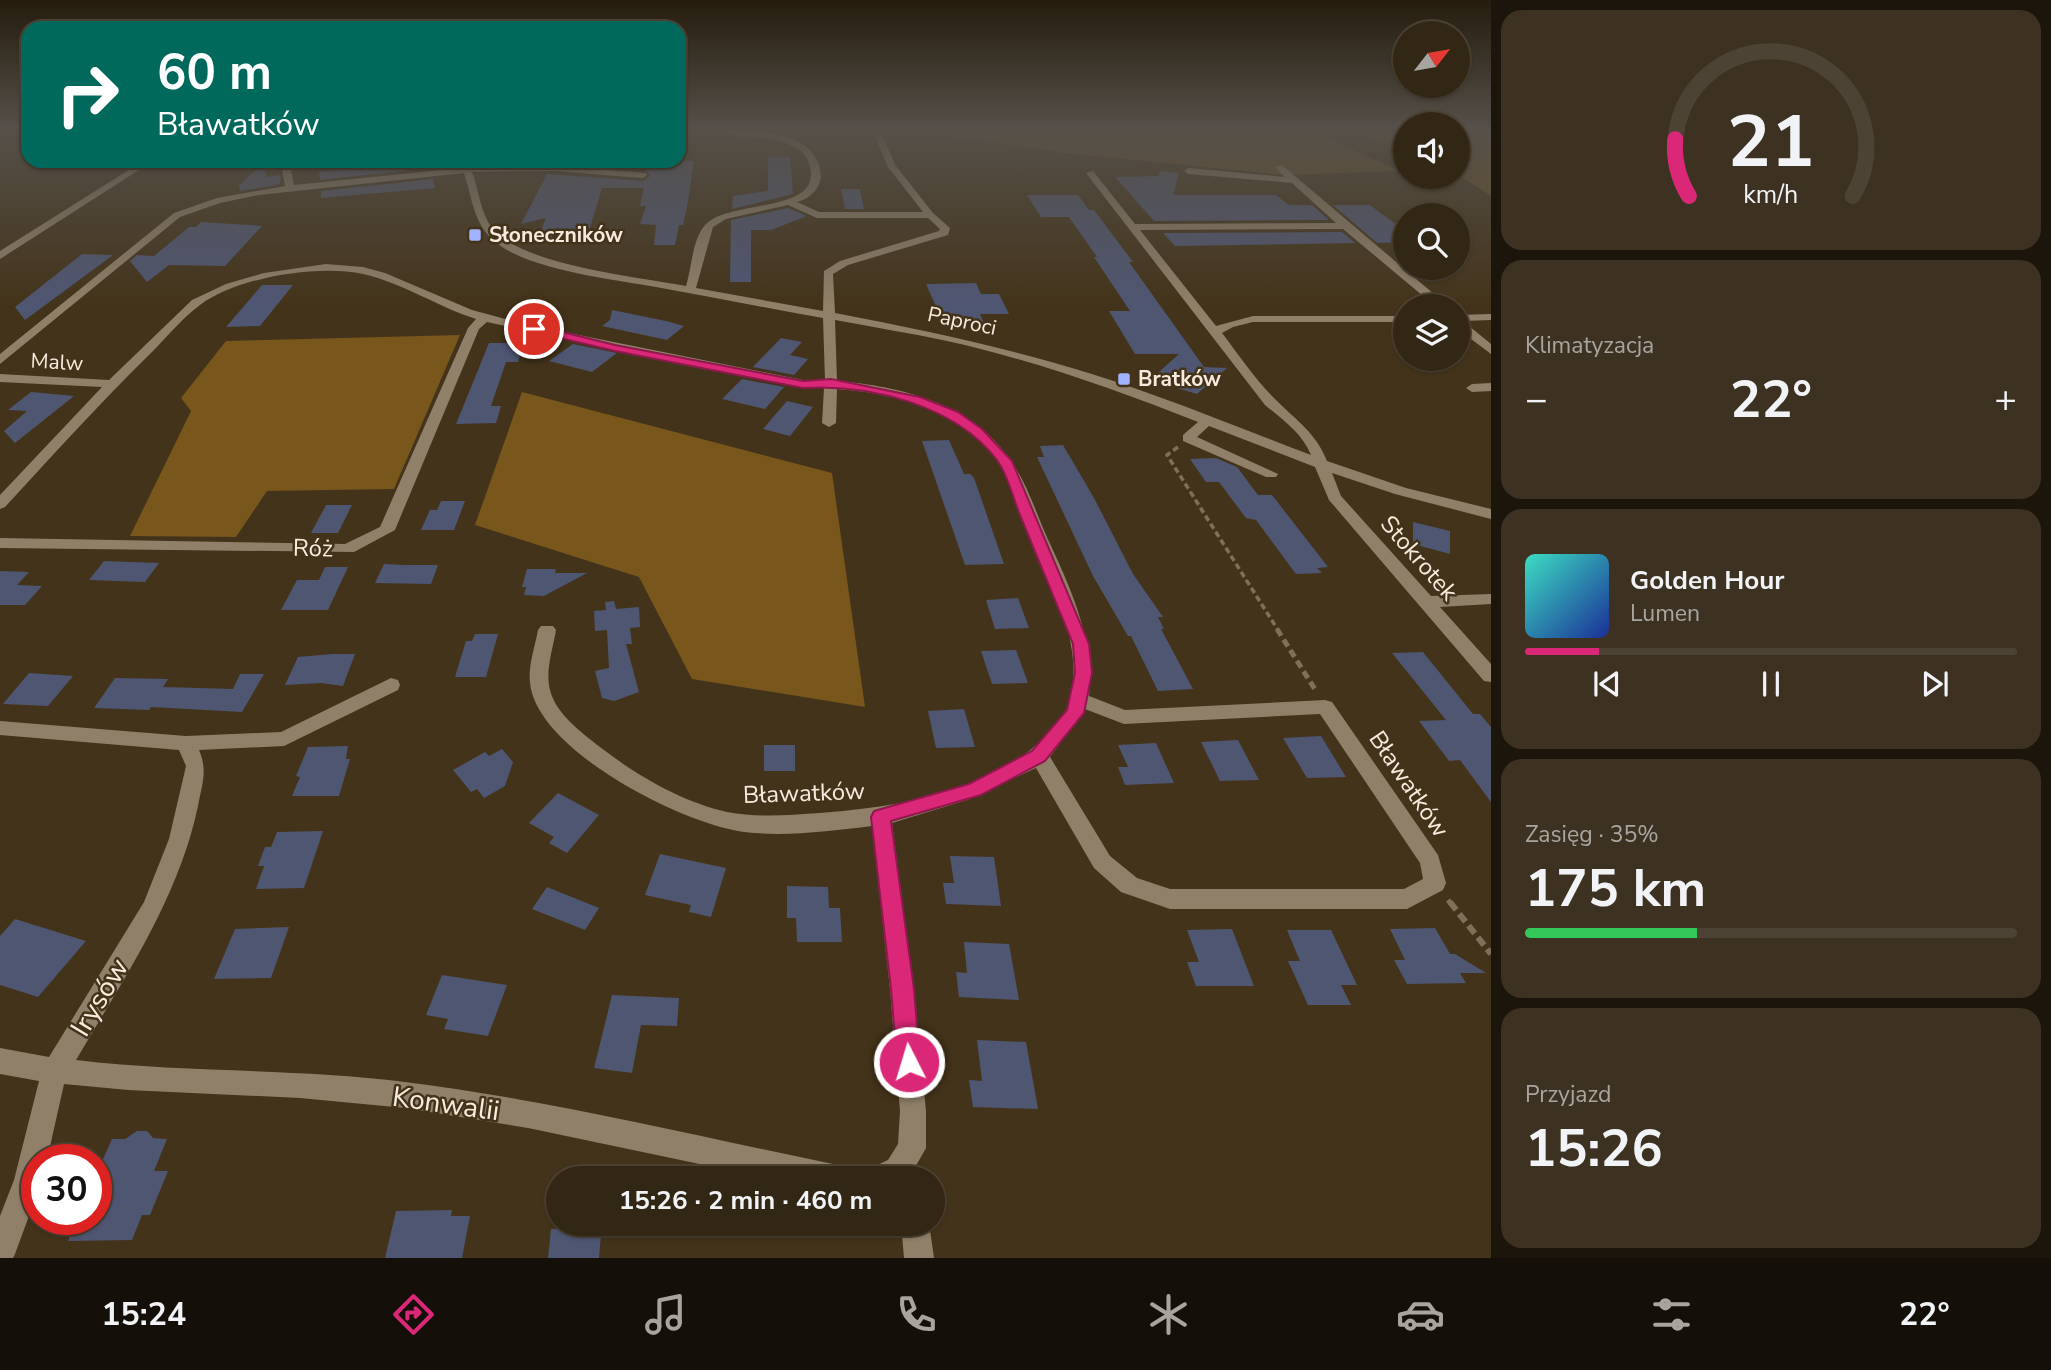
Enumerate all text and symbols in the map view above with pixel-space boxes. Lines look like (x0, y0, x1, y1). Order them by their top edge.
north arrow (1393, 21, 1470, 98)
map controls (1393, 21, 1470, 371)
text: 60 m (157, 39, 272, 106)
icon: right (42, 49, 133, 140)
text: 21 (1727, 92, 1815, 192)
text: Bławatków (157, 103, 320, 146)
button: sound (1393, 112, 1470, 189)
text: km/h (1743, 178, 1799, 212)
button: search (1393, 203, 1470, 280)
place label: Słoneczników (489, 221, 623, 249)
marker: Słoneczników (467, 227, 483, 243)
button: layers (1393, 294, 1470, 371)
pin (504, 299, 564, 359)
street label: Paproci (925, 300, 999, 342)
icon: arrive (515, 310, 553, 348)
text: Klimatyzacja (1525, 330, 1654, 361)
street label: Malw (30, 347, 84, 377)
text: 22° (1730, 364, 1812, 435)
place label: Bratków (1138, 365, 1221, 393)
marker: Bratków (1116, 371, 1132, 387)
text: − (1525, 374, 1548, 425)
text: + (1994, 374, 2017, 425)
street label: Stokrotek (1373, 509, 1466, 608)
street label: Róż (293, 532, 333, 564)
text: Golden Hour (1630, 563, 1785, 598)
text: Lumen (1630, 598, 1700, 629)
icon: previous (1588, 665, 1626, 703)
icon: pause (1752, 665, 1790, 703)
icon: next (1916, 665, 1954, 703)
street label: Bławatków (1362, 724, 1456, 844)
street label: Bławatków (742, 775, 866, 811)
text: Zasięg · 35% (1525, 819, 1659, 850)
text: 175 km (1525, 853, 1706, 924)
street label: Irysów (62, 952, 138, 1044)
position arrow (872, 1025, 946, 1099)
street label: Konwalii (390, 1078, 502, 1130)
text: Przyjazd (1525, 1079, 1611, 1110)
text: 15:26 (1525, 1113, 1663, 1184)
speed limit sign: 30 (21, 1144, 112, 1235)
text: 15:26 · 2 min · 460 m (619, 1183, 872, 1218)
icon: directions (389, 1290, 438, 1339)
icon: music (641, 1290, 690, 1339)
icon: phone (892, 1290, 941, 1339)
icon: climate (1144, 1290, 1193, 1339)
icon: car (1396, 1290, 1445, 1339)
icon: filters (1647, 1290, 1696, 1339)
text: 15:24 (101, 1293, 186, 1336)
text: 22° (1899, 1293, 1950, 1336)

